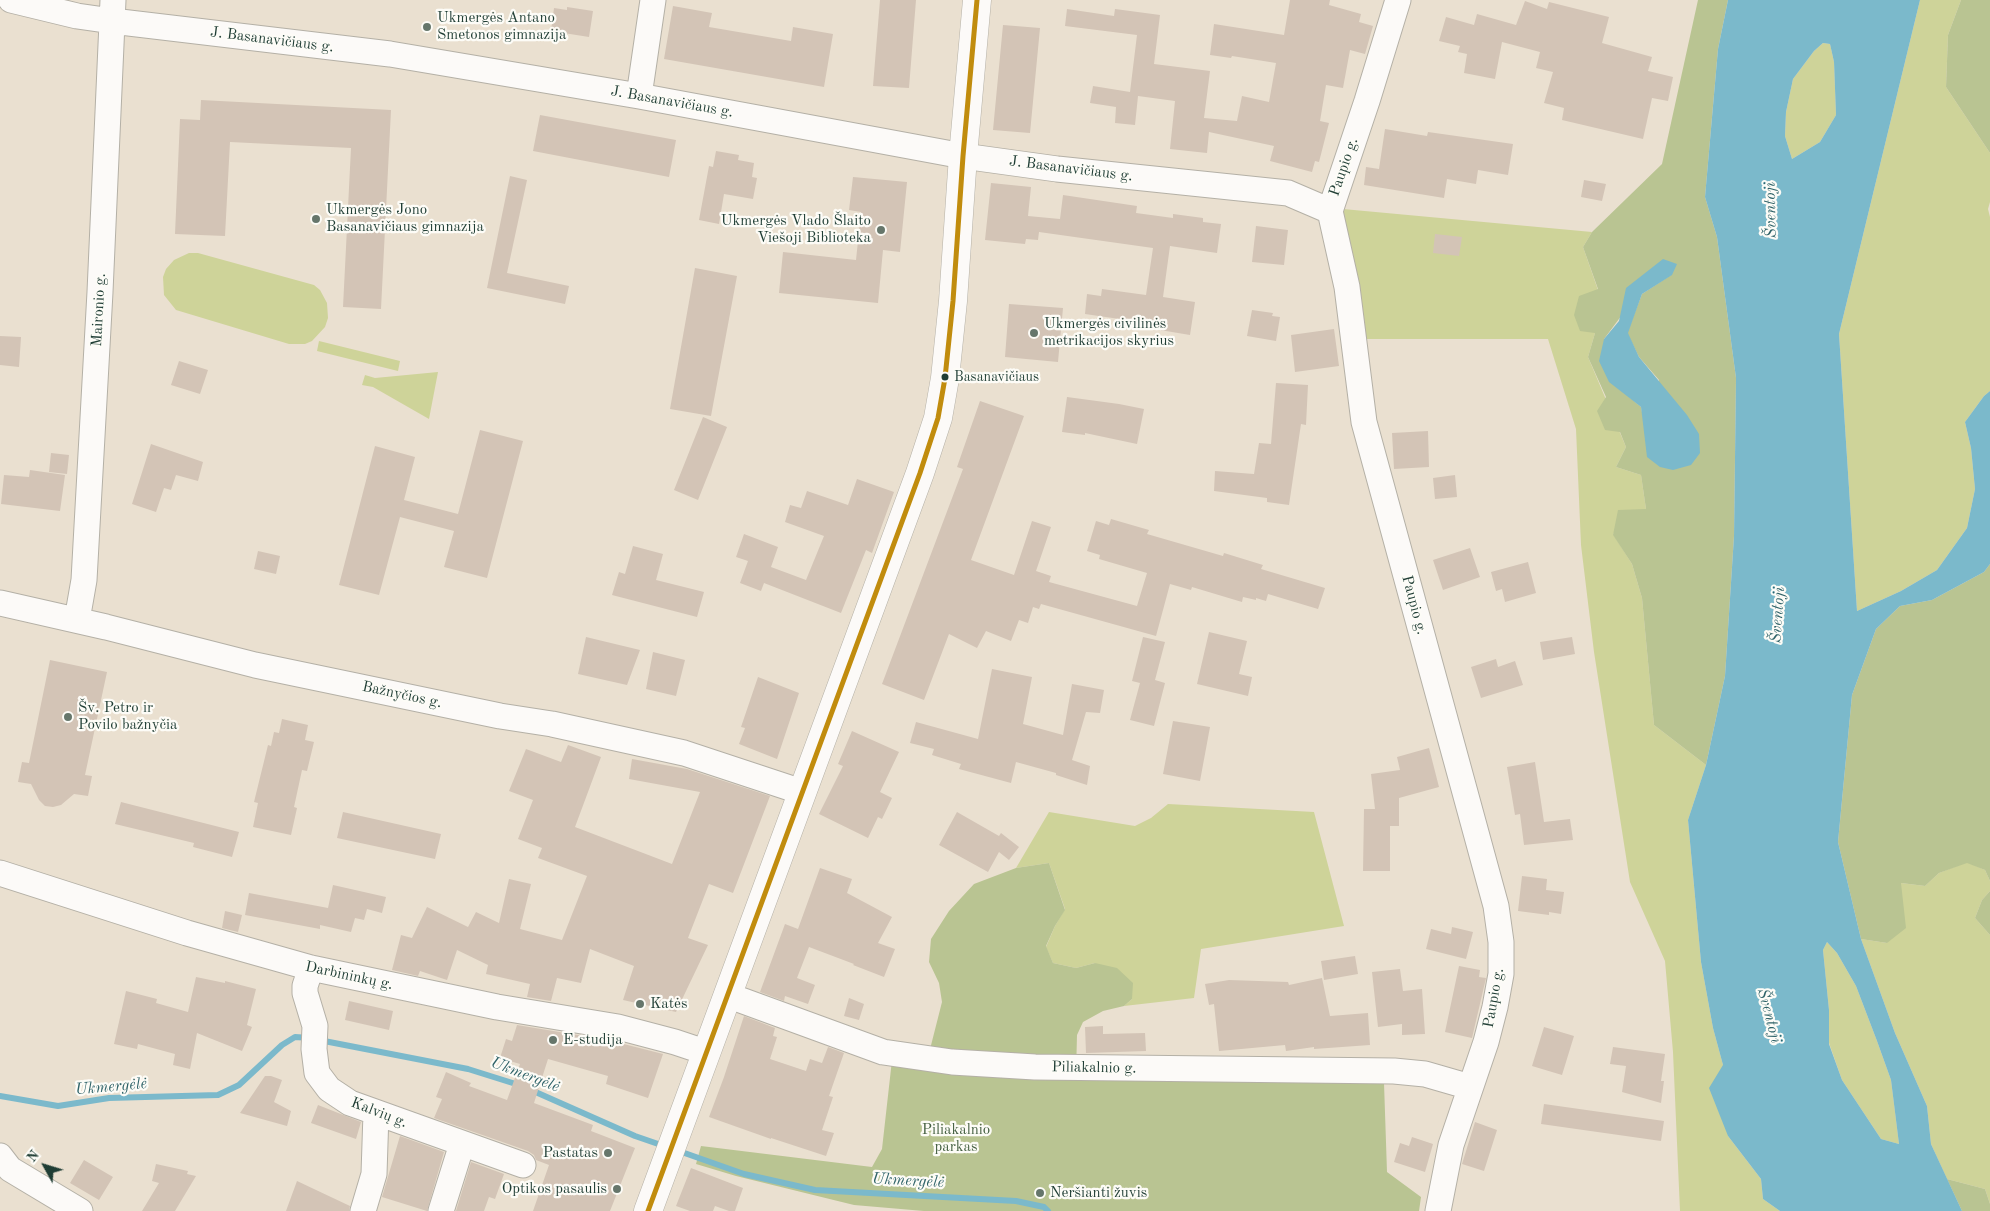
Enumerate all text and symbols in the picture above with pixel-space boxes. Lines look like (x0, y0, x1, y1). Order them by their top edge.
place label: Ukmergės Antano Smetonos gimnazija (437, 9, 566, 44)
marker: Ukmergės Antano Smetonos gimnazija (421, 21, 433, 33)
street label: J. Basanavičiaus g. (209, 23, 335, 57)
street label: J. Basanavičiaus g. (609, 82, 735, 122)
street label: Paupio g. (1326, 135, 1362, 199)
street label: J. Basanavičiaus g. (1008, 152, 1134, 186)
water label: Šventoji (1761, 182, 1781, 238)
place label: Ukmergės Jono Basanavičiaus gimnazija (326, 201, 484, 236)
place label: Ukmergės Vlado Šlaito Viešoji Biblioteka (721, 212, 871, 247)
marker: Ukmergės Jono Basanavičiaus gimnazija (310, 213, 322, 225)
marker: Ukmergės Vlado Šlaito Viešoji Biblioteka (875, 224, 887, 236)
street label: Maironio g. (88, 273, 110, 347)
place label: Ukmergės civilinės metrikacijos skyrius (1044, 315, 1174, 350)
marker: Ukmergės civilinės metrikacijos skyrius (1028, 327, 1040, 339)
place label: Basanavičiaus (954, 369, 1039, 385)
marker: Basanavičiaus (940, 372, 950, 382)
street label: Paupio g. (1397, 573, 1431, 637)
water label: Šventoji (1766, 586, 1790, 644)
street label: Bažnyčios g. (360, 678, 444, 712)
place label: Šv. Petro ir Povilo bažnyčia (78, 699, 177, 734)
marker: Šv. Petro ir Povilo bažnyčia (62, 711, 74, 723)
street label: Darbininkų g. (303, 958, 395, 994)
street label: Paupio g. (1480, 967, 1508, 1029)
water label: Šventoji (1752, 986, 1786, 1046)
place label: Katės (650, 995, 687, 1013)
marker: Katės (634, 998, 646, 1010)
place label: E-studija (563, 1031, 623, 1049)
marker: E-studija (547, 1034, 559, 1046)
water label: Ukmergėlė (488, 1053, 562, 1097)
street label: Piliakalnio g. (1051, 1058, 1137, 1078)
water label: Ukmergėlė (74, 1074, 148, 1100)
street label: Kalvių g. (348, 1094, 410, 1132)
park label: Piliakalnio parkas (922, 1121, 990, 1156)
north arrow (20, 1141, 70, 1191)
place label: Pastatas (543, 1144, 598, 1162)
marker: Pastatas (602, 1147, 614, 1159)
text: N (25, 1148, 42, 1165)
water label: Ukmergėlė (871, 1170, 945, 1192)
place label: Optikos pasaulis (502, 1180, 607, 1198)
marker: Optikos pasaulis (611, 1183, 623, 1195)
place label: Neršianti žuvis (1050, 1184, 1147, 1202)
marker: Neršianti žuvis (1034, 1187, 1046, 1199)

